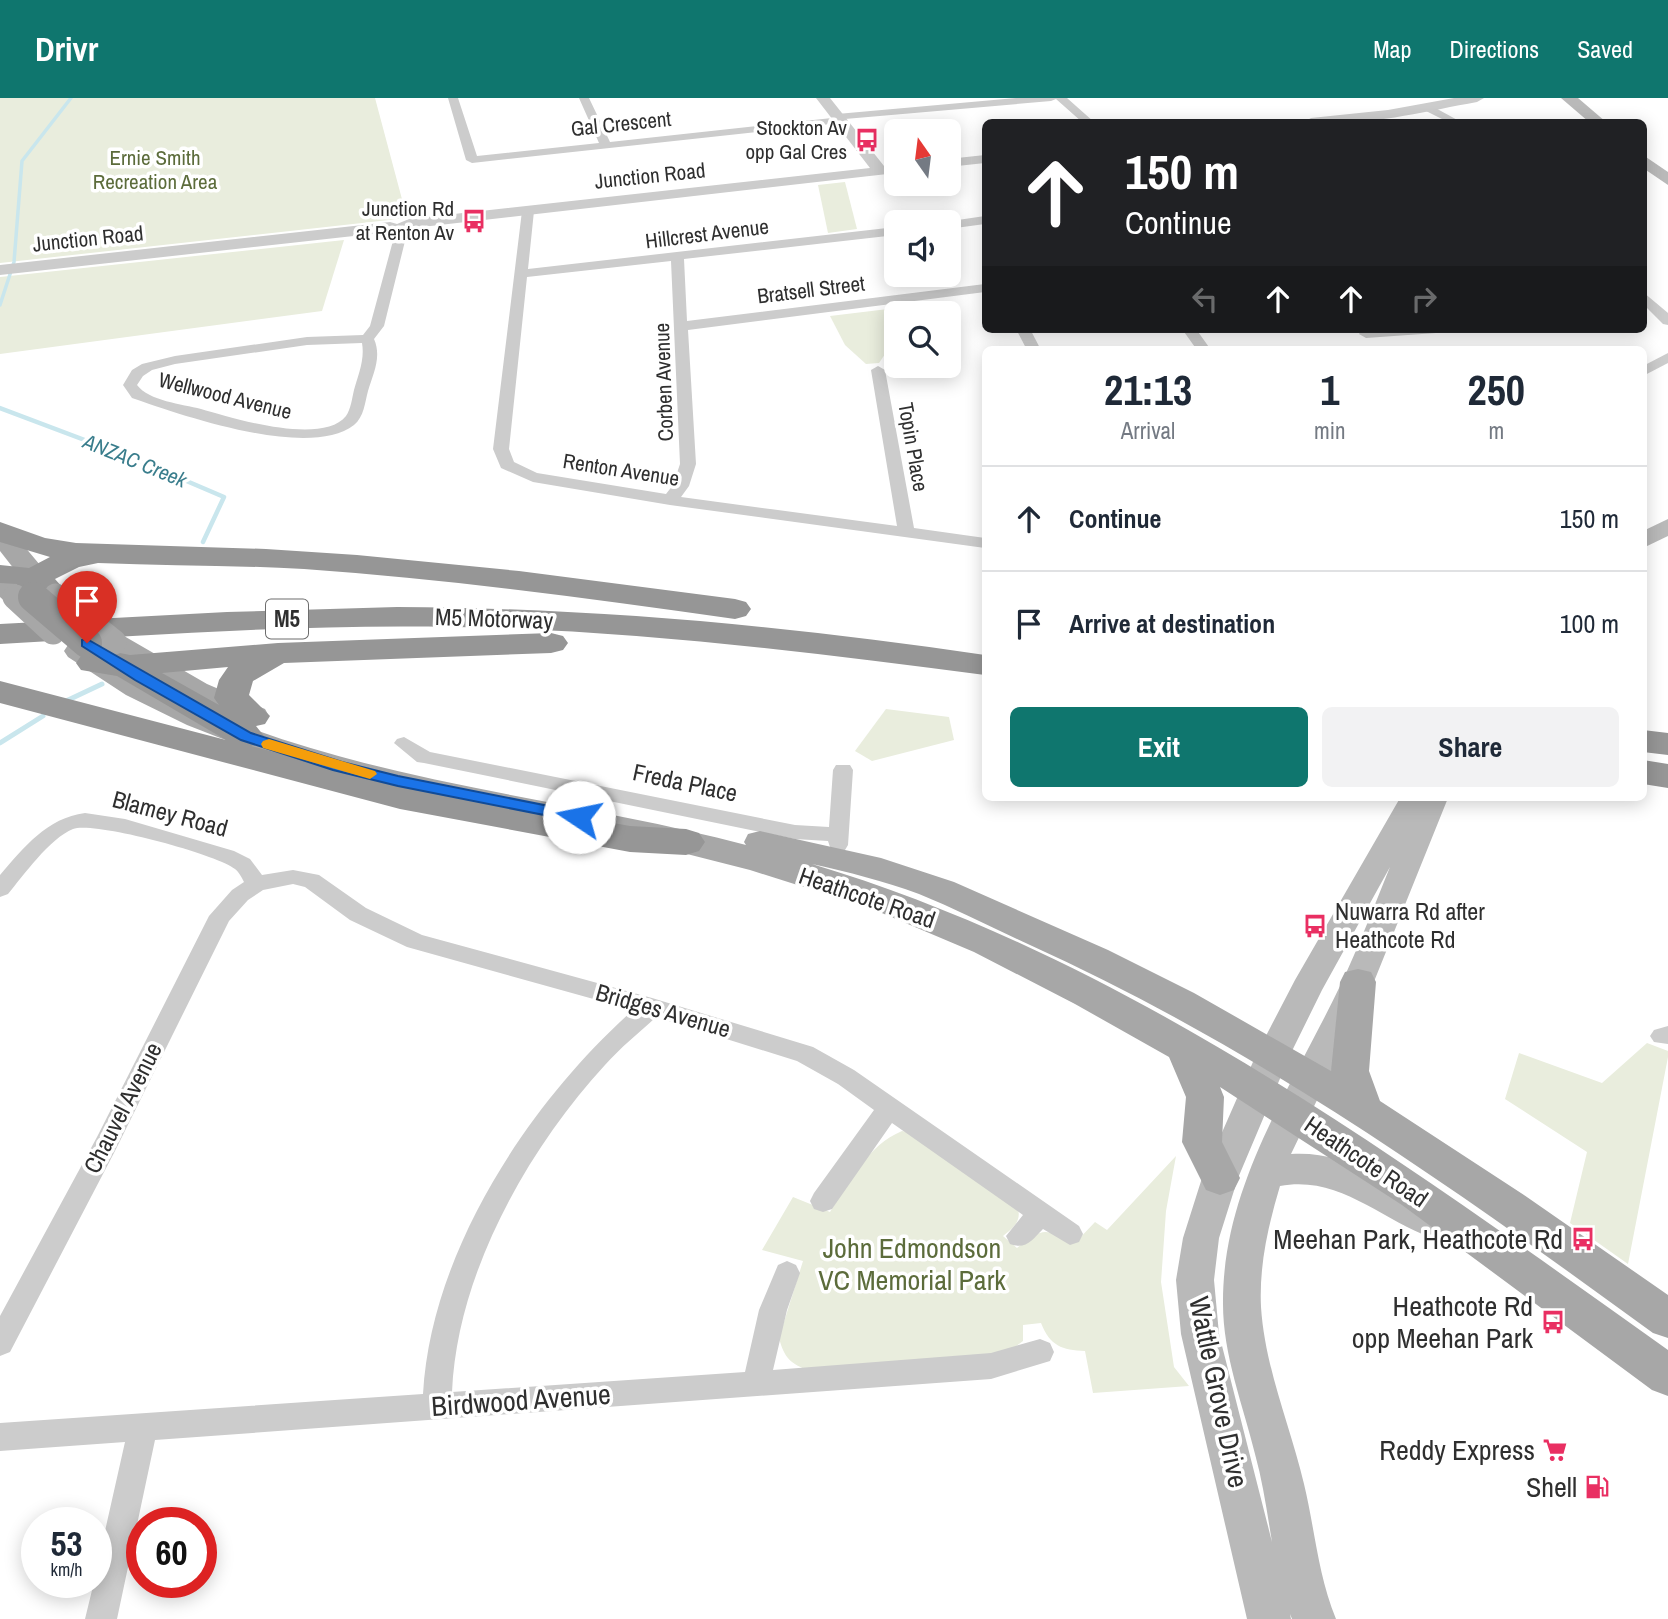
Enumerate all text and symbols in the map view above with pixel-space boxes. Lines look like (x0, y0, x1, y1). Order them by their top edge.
text: Drivr (35, 27, 98, 71)
text: Map (1373, 33, 1411, 65)
text: Directions (1449, 33, 1539, 65)
text: Saved (1577, 33, 1633, 65)
street label: Gal Crescent (569, 104, 673, 143)
place label: Stockton Av opp Gal Cres (746, 113, 847, 166)
north arrow (884, 119, 961, 196)
map controls (884, 119, 961, 378)
bus stop icon: Stockton Av opp Gal Cres (853, 126, 881, 154)
text: 150 m (1125, 138, 1239, 204)
park label: Ernie Smith Recreation Area (93, 143, 218, 196)
icon: ahead (1010, 147, 1101, 238)
street label: Junction Road (593, 155, 707, 196)
place label: Junction Rd at Renton Av (356, 194, 454, 247)
text: Continue (1125, 201, 1232, 244)
bus stop icon: Junction Rd at Renton Av (460, 207, 488, 235)
button: sound (884, 210, 961, 287)
street label: Hillcrest Avenue (644, 212, 770, 255)
street label: Junction Road (31, 218, 145, 259)
street label: Bratsell Street (755, 268, 867, 310)
icon: left (1186, 280, 1224, 318)
icon: ahead (1259, 280, 1297, 318)
icon: ahead (1332, 280, 1370, 318)
icon: right (1405, 280, 1443, 318)
button: search (884, 301, 961, 378)
street label: Corben Avenue (647, 322, 680, 442)
text: 21:13 (1104, 362, 1192, 418)
text: 1 (1320, 362, 1339, 418)
text: 250 (1468, 362, 1525, 418)
street label: Wellwood Avenue (155, 365, 295, 426)
street label: Topin Place (891, 400, 936, 494)
text: Arrival (1121, 415, 1175, 446)
text: min (1314, 415, 1346, 446)
text: m (1488, 415, 1504, 446)
water label: ANZAC Creek (78, 426, 192, 495)
street label: Renton Avenue (561, 446, 681, 493)
icon: ahead (1010, 500, 1048, 538)
text: Continue (1069, 501, 1161, 536)
text: 150 m (1560, 501, 1619, 536)
pin (57, 571, 117, 643)
icon: arrive (68, 582, 106, 620)
road number: M5 (266, 600, 308, 638)
street label: M5 Motorway (434, 600, 554, 636)
icon: arrive (1010, 605, 1048, 643)
text: Arrive at destination (1069, 606, 1275, 641)
text: 100 m (1560, 606, 1619, 641)
button: Exit (1010, 707, 1308, 787)
button: Share (1322, 707, 1619, 787)
street label: Freda Place (630, 755, 740, 809)
position arrow (542, 780, 616, 854)
street label: Blamey Road (109, 782, 231, 844)
street label: Heathcote Road (795, 859, 940, 935)
place label: Nuwarra Rd after Heathcote Rd (1335, 895, 1485, 955)
bus stop icon: Nuwarra Rd after Heathcote Rd (1301, 912, 1329, 940)
street label: Bridges Avenue (592, 976, 734, 1045)
street label: Chauvel Avenue (75, 1037, 169, 1179)
street label: Heathcote Road (1299, 1108, 1434, 1214)
place label: Meehan Park, Heathcote Rd (1273, 1220, 1563, 1258)
bus stop icon: Meehan Park, Heathcote Rd (1569, 1225, 1597, 1253)
park label: John Edmondson VC Memorial Park (818, 1229, 1006, 1299)
place label: Heathcote Rd opp Meehan Park (1352, 1287, 1534, 1357)
street label: Wattle Grove Drive (1180, 1293, 1258, 1491)
bus stop icon: Heathcote Rd opp Meehan Park (1539, 1308, 1567, 1336)
street label: Birdwood Avenue (430, 1375, 612, 1425)
place label: Reddy Express (1379, 1431, 1535, 1469)
supermarket icon: Reddy Express (1541, 1436, 1569, 1464)
place label: Shell (1526, 1468, 1577, 1506)
fuel station icon: Shell (1583, 1473, 1611, 1501)
speed limit sign: 60 (126, 1507, 217, 1598)
text: 53 (51, 1520, 82, 1567)
text: km/h (51, 1557, 83, 1582)

